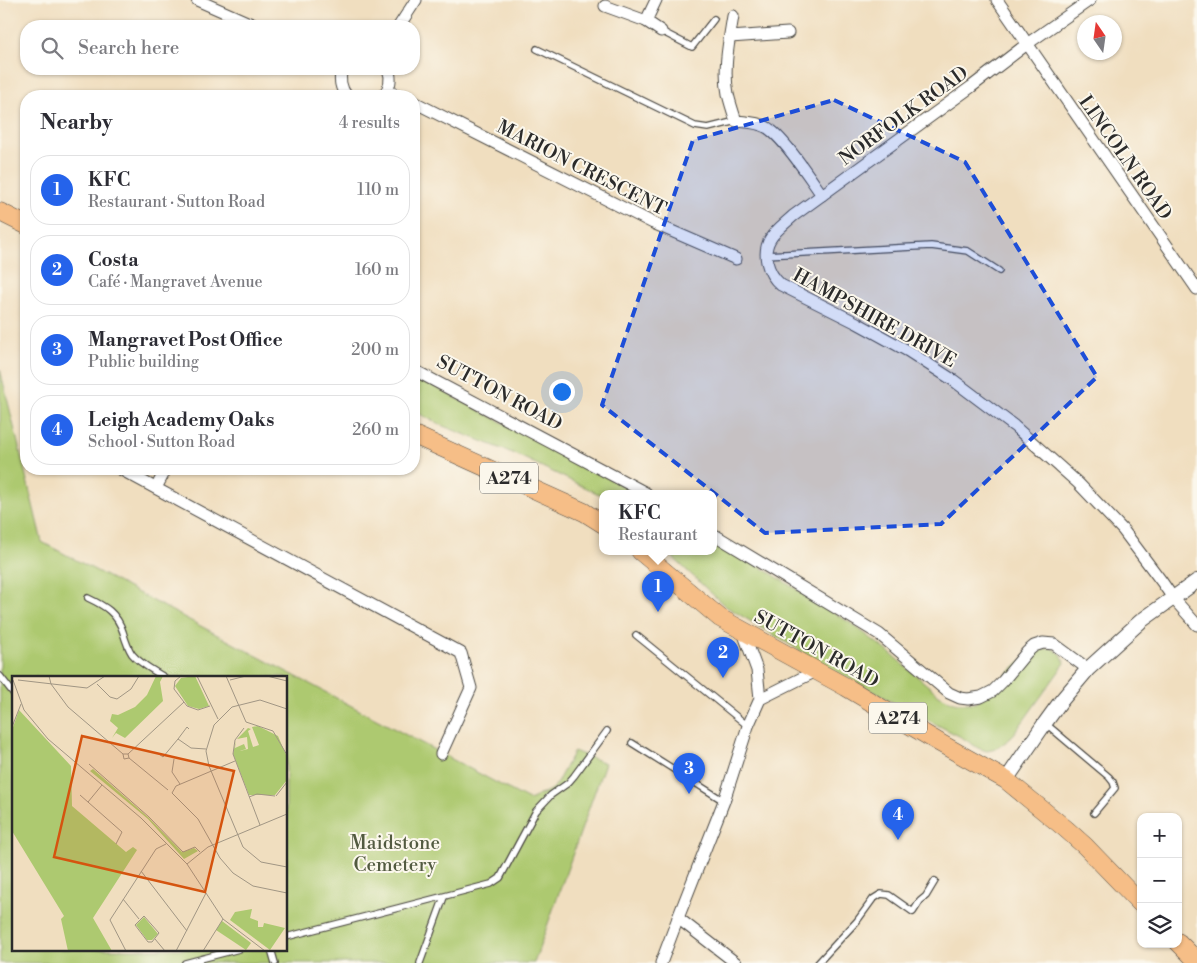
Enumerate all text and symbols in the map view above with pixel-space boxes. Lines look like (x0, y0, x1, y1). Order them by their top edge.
north arrow (1077, 15, 1122, 60)
search box (20, 20, 420, 75)
icon: search (38, 34, 66, 62)
text: Search here (78, 36, 179, 60)
street label: NORFOLK ROAD (834, 61, 973, 171)
street label: LINCOLN ROAD (1073, 91, 1177, 225)
text: Nearby (40, 110, 113, 136)
text: 4 results (339, 113, 400, 133)
street label: MARION CRESCENT (493, 115, 670, 221)
text: KFC (88, 168, 130, 192)
text: 1 (53, 180, 61, 200)
text: 110 m (357, 180, 399, 200)
text: Restaurant · Sutton Road (88, 192, 265, 212)
text: Costa (88, 248, 139, 272)
text: 2 (52, 260, 62, 280)
text: 160 m (355, 260, 399, 280)
street label: HAMPSHIRE DRIVE (789, 263, 961, 373)
text: Café · Mangravet Avenue (88, 272, 263, 292)
text: Mangravet Post Office (88, 328, 283, 352)
text: 3 (52, 340, 62, 360)
text: 200 m (351, 340, 399, 360)
street label: SUTTON ROAD (433, 350, 567, 436)
text: Public building (88, 352, 199, 372)
your location (549, 379, 575, 405)
text: Leigh Academy Oaks (88, 408, 274, 432)
text: 4 (52, 420, 62, 440)
text: 260 m (352, 420, 399, 440)
text: School · Sutton Road (88, 432, 235, 452)
road number: A274 (480, 462, 538, 493)
popup (599, 490, 717, 555)
text: KFC (618, 501, 661, 525)
text: Restaurant (618, 525, 698, 545)
pin: 1 (642, 571, 674, 612)
street label: SUTTON ROAD (750, 605, 883, 693)
pin: 2 (707, 637, 739, 678)
inset map (12, 676, 288, 950)
road number: A274 (869, 702, 927, 734)
pin: 3 (673, 753, 705, 794)
pin: 4 (882, 799, 914, 840)
map controls (1137, 813, 1182, 948)
button: + (1137, 813, 1182, 858)
park label: Maidstone Cemetery (350, 831, 440, 877)
button: − (1137, 858, 1182, 903)
button: layers (1137, 903, 1182, 948)

